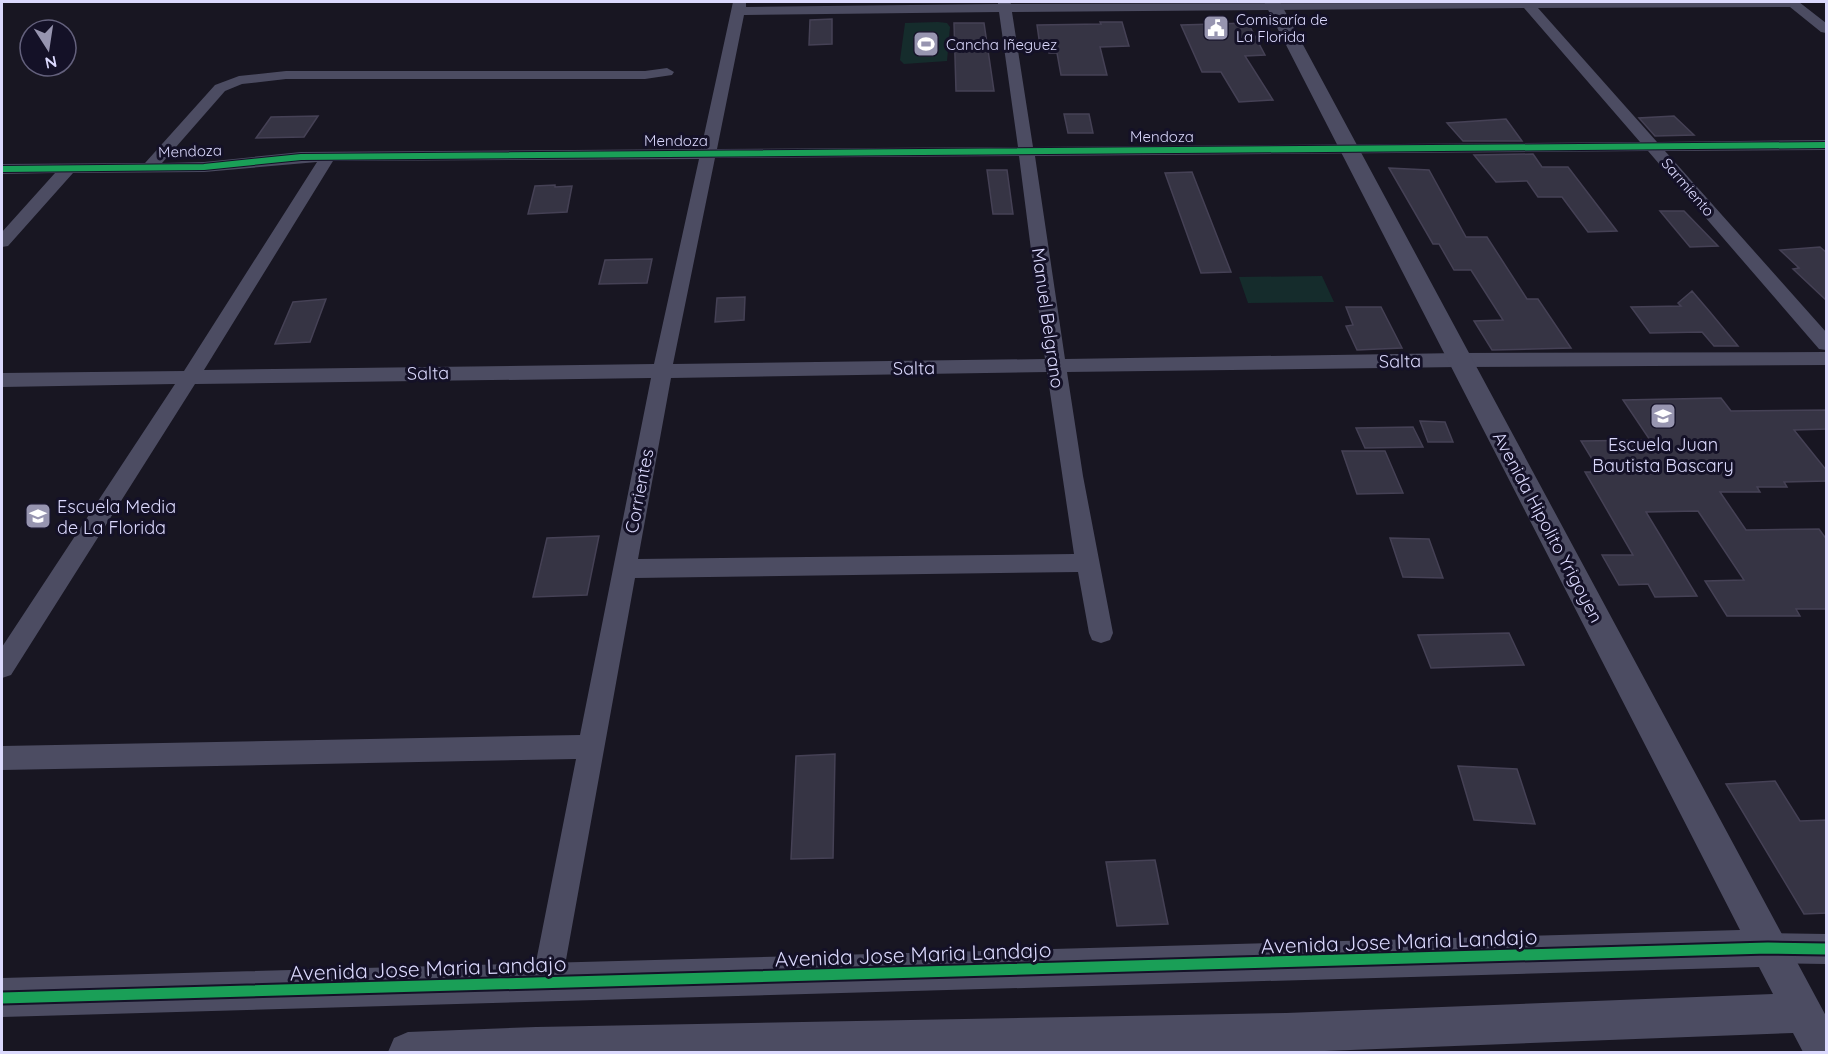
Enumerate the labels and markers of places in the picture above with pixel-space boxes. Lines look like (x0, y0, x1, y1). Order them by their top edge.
place label: Comisaría de La Florida (1236, 10, 1328, 46)
public building icon: Comisaría de La Florida (1201, 13, 1231, 43)
sports icon: Cancha Iñeguez (911, 29, 941, 59)
place label: Cancha Iñeguez (946, 35, 1057, 54)
school or university icon: Escuela Juan Bautista Bascary (1648, 401, 1678, 431)
place label: Escuela Juan Bautista Bascary (1592, 433, 1734, 477)
place label: Escuela Media de La Florida (57, 495, 176, 539)
school or university icon: Escuela Media de La Florida (23, 501, 53, 531)

